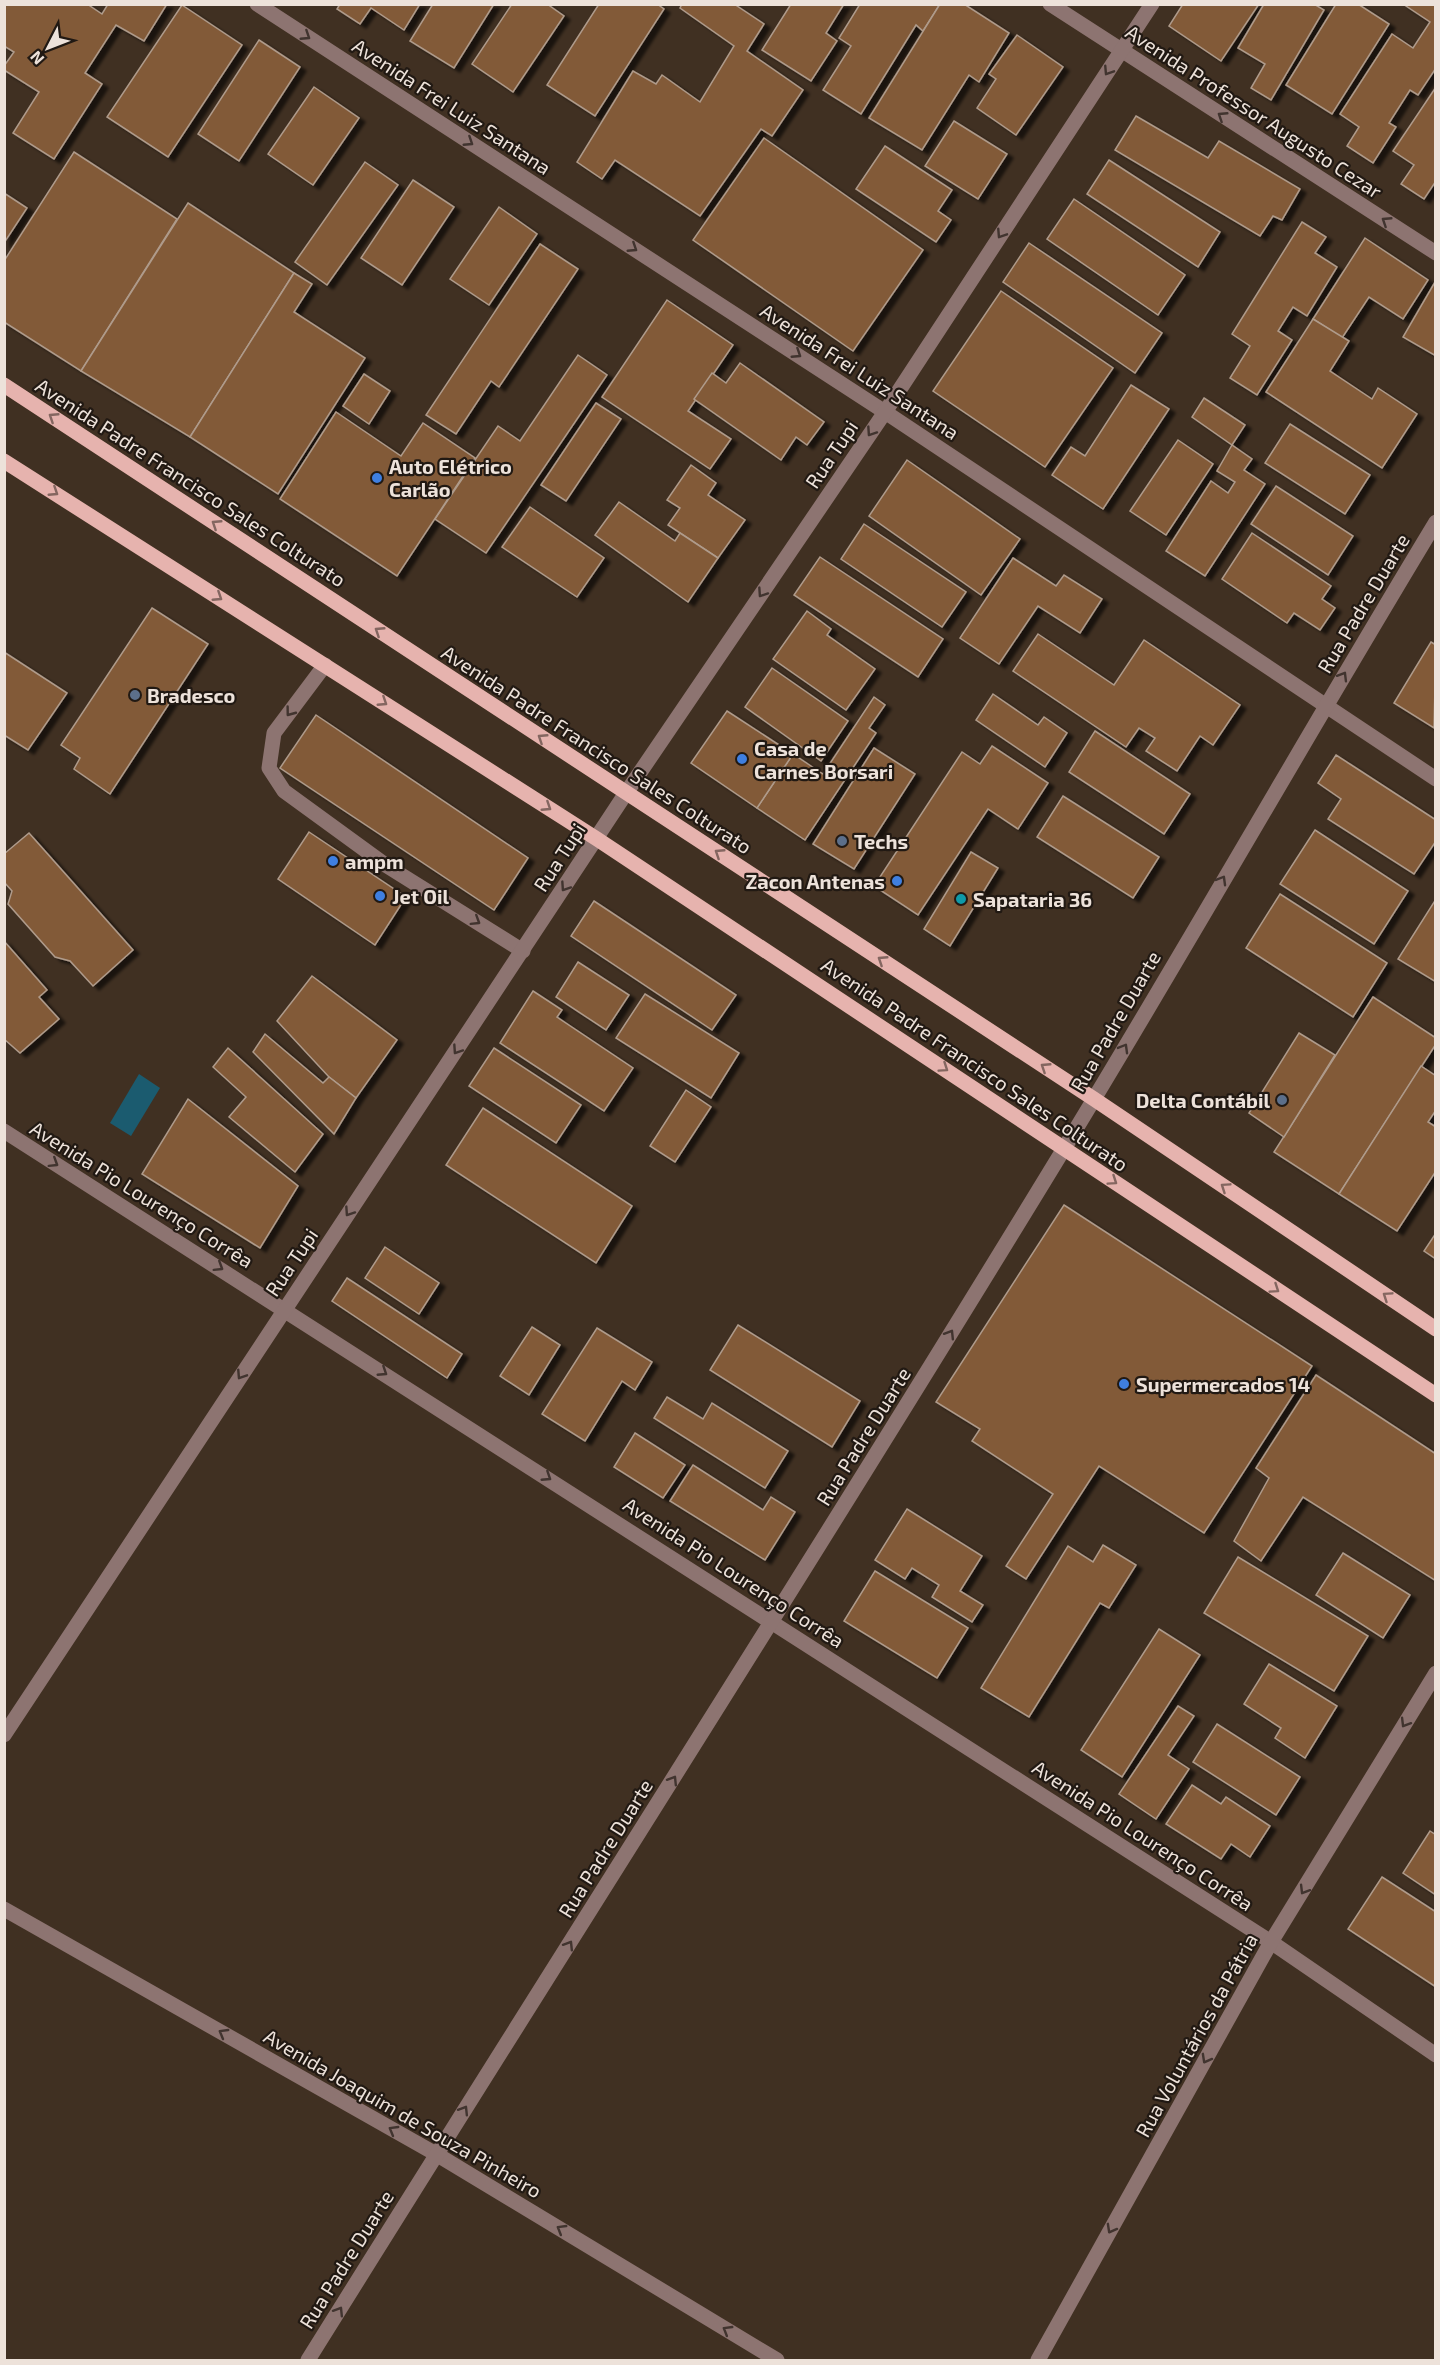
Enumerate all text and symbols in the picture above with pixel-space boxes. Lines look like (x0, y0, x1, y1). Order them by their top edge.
north arrow (18, 18, 78, 78)
street label: Avenida Professor Augusto Cezar (1121, 19, 1387, 203)
one-way arrow (300, 29, 310, 41)
street label: Avenida Frei Luiz Santana (348, 33, 556, 179)
text: N (26, 48, 47, 69)
one-way arrow (1104, 64, 1115, 75)
one-way arrow (1218, 112, 1228, 124)
one-way arrow (463, 135, 474, 146)
one-way arrow (1382, 217, 1393, 228)
one-way arrow (997, 228, 1009, 238)
one-way arrow (627, 241, 637, 253)
street label: Avenida Frei Luiz Santana (756, 298, 964, 444)
one-way arrow (790, 347, 801, 358)
street label: Avenida Padre Francisco Sales Colturato (32, 373, 350, 591)
one-way arrow (49, 412, 59, 424)
street label: Rua Tupi (800, 416, 862, 492)
one-way arrow (867, 425, 878, 436)
place label: Auto Elétrico Carlão (389, 454, 512, 501)
marker: Auto Elétrico Carlão (370, 471, 384, 485)
one-way arrow (47, 485, 58, 496)
one-way arrow (212, 519, 222, 531)
street label: Rua Padre Duarte (1312, 529, 1414, 677)
one-way arrow (758, 587, 769, 598)
one-way arrow (211, 590, 222, 601)
one-way arrow (375, 626, 385, 638)
street label: Avenida Padre Francisco Sales Colturato (438, 640, 756, 858)
one-way arrow (1335, 672, 1347, 682)
place label: Bradesco (147, 683, 235, 707)
marker: Bradesco (128, 688, 142, 702)
one-way arrow (376, 695, 387, 706)
one-way arrow (286, 706, 297, 717)
one-way arrow (538, 733, 548, 745)
place label: Casa de Carnes Borsari (754, 736, 893, 783)
marker: Casa de Carnes Borsari (735, 752, 749, 766)
one-way arrow (541, 799, 551, 811)
street label: Rua Tupi (528, 818, 590, 896)
place label: Techs (854, 829, 908, 853)
marker: Techs (835, 834, 849, 848)
place label: ampm (345, 849, 404, 873)
one-way arrow (714, 850, 725, 861)
marker: ampm (326, 854, 340, 868)
place label: Zacon Antenas (746, 869, 885, 893)
marker: Zacon Antenas (890, 874, 904, 888)
one-way arrow (1215, 876, 1227, 886)
one-way arrow (561, 881, 572, 892)
place label: Jet Oil (392, 884, 450, 908)
place label: Sapataria 36 (973, 887, 1092, 911)
marker: Jet Oil (373, 889, 387, 903)
marker: Sapataria 36 (954, 892, 968, 906)
one-way arrow (470, 914, 480, 926)
street label: Rua Padre Duarte (1065, 946, 1165, 1096)
street label: Avenida Padre Francisco Sales Colturato (817, 952, 1133, 1176)
one-way arrow (878, 956, 889, 967)
one-way arrow (453, 1043, 464, 1054)
one-way arrow (1116, 1044, 1128, 1055)
one-way arrow (937, 1061, 948, 1072)
one-way arrow (1041, 1063, 1052, 1074)
place label: Delta Contábil (1136, 1088, 1270, 1112)
marker: Delta Contábil (1275, 1093, 1289, 1107)
street label: Avenida Pio Lourenço Corrêa (26, 1115, 258, 1273)
one-way arrow (48, 1155, 58, 1167)
one-way arrow (1107, 1173, 1117, 1185)
one-way arrow (1221, 1183, 1232, 1194)
one-way arrow (345, 1206, 356, 1217)
street label: Rua Tupi (260, 1224, 322, 1300)
one-way arrow (212, 1260, 223, 1271)
one-way arrow (1269, 1281, 1280, 1292)
one-way arrow (1383, 1292, 1394, 1303)
one-way arrow (943, 1330, 955, 1340)
street label: Rua Padre Duarte (811, 1362, 915, 1510)
one-way arrow (376, 1365, 387, 1376)
one-way arrow (237, 1369, 249, 1379)
place label: Supermercados 14 (1136, 1372, 1311, 1396)
marker: Supermercados 14 (1117, 1377, 1131, 1391)
one-way arrow (541, 1470, 551, 1482)
street label: Avenida Pio Lourenço Corrêa (619, 1492, 849, 1653)
one-way arrow (1401, 1717, 1413, 1727)
street label: Avenida Pio Lourenço Corrêa (1028, 1755, 1258, 1916)
street label: Rua Padre Duarte (553, 1774, 657, 1922)
one-way arrow (666, 1776, 677, 1787)
one-way arrow (1299, 1884, 1311, 1894)
street label: Rua Voluntários da Pátria (1130, 1929, 1262, 2141)
one-way arrow (561, 1941, 573, 1951)
street label: Avenida Joaquim de Souza Pinheiro (260, 2024, 546, 2202)
one-way arrow (219, 2029, 230, 2041)
one-way arrow (1202, 2053, 1214, 2063)
one-way arrow (457, 2106, 469, 2116)
one-way arrow (389, 2126, 399, 2137)
street label: Rua Padre Duarte (294, 2185, 398, 2333)
one-way arrow (1107, 2223, 1118, 2233)
one-way arrow (557, 2225, 567, 2237)
one-way arrow (331, 2307, 343, 2317)
one-way arrow (723, 2326, 733, 2338)

